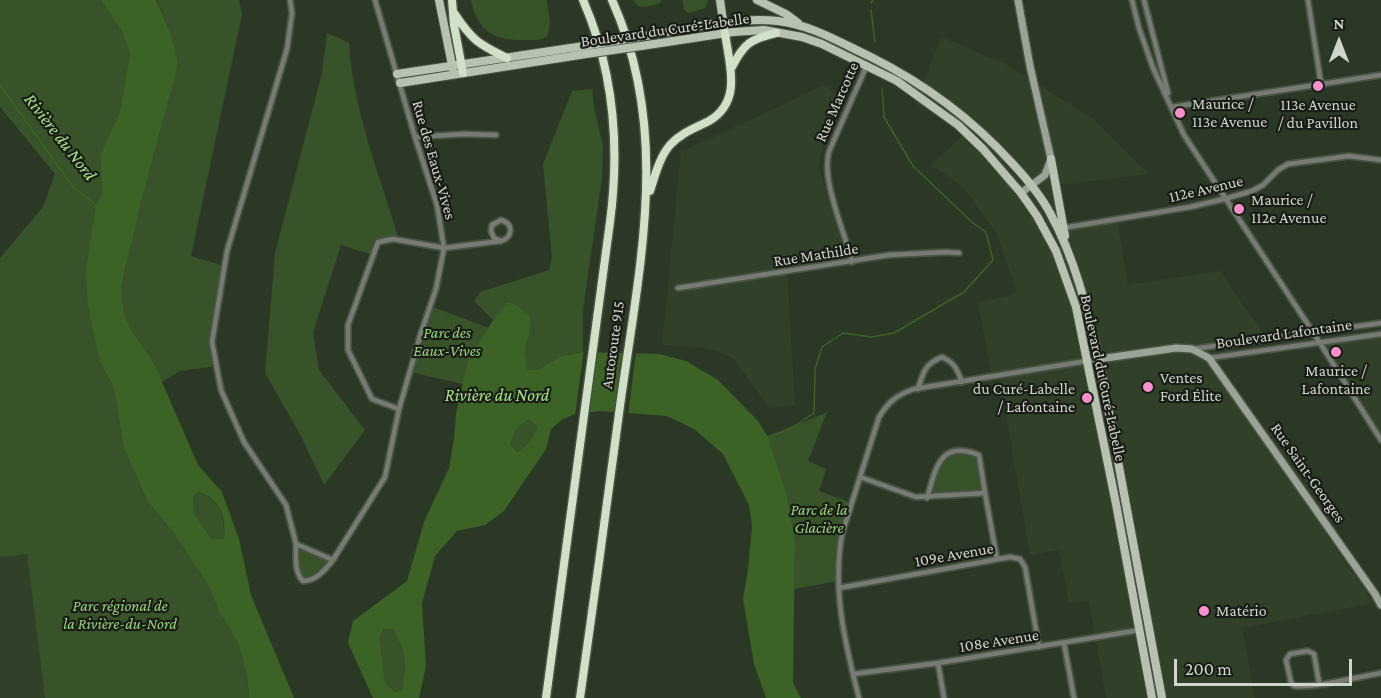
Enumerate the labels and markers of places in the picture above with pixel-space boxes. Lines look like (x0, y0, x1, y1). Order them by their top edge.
marker: 113e Avenue / du Pavillon (1311, 79, 1325, 93)
place label: Maurice / 113e Avenue (1192, 94, 1267, 132)
place label: 113e Avenue / du Pavillon (1278, 95, 1358, 133)
marker: Maurice / 113e Avenue (1173, 106, 1187, 120)
place label: Maurice / 112e Avenue (1251, 190, 1326, 228)
marker: Maurice / 112e Avenue (1232, 202, 1246, 216)
marker: Maurice / Lafontaine (1329, 345, 1343, 359)
place label: Maurice / Lafontaine (1301, 361, 1371, 399)
place label: Ventes Ford Élite (1160, 368, 1222, 406)
place label: du Curé-Labelle / Lafontaine (973, 379, 1075, 417)
marker: Ventes Ford Élite (1141, 380, 1155, 394)
marker: du Curé-Labelle / Lafontaine (1080, 391, 1094, 405)
place label: Matério (1216, 601, 1267, 621)
marker: Matério (1197, 604, 1211, 618)

